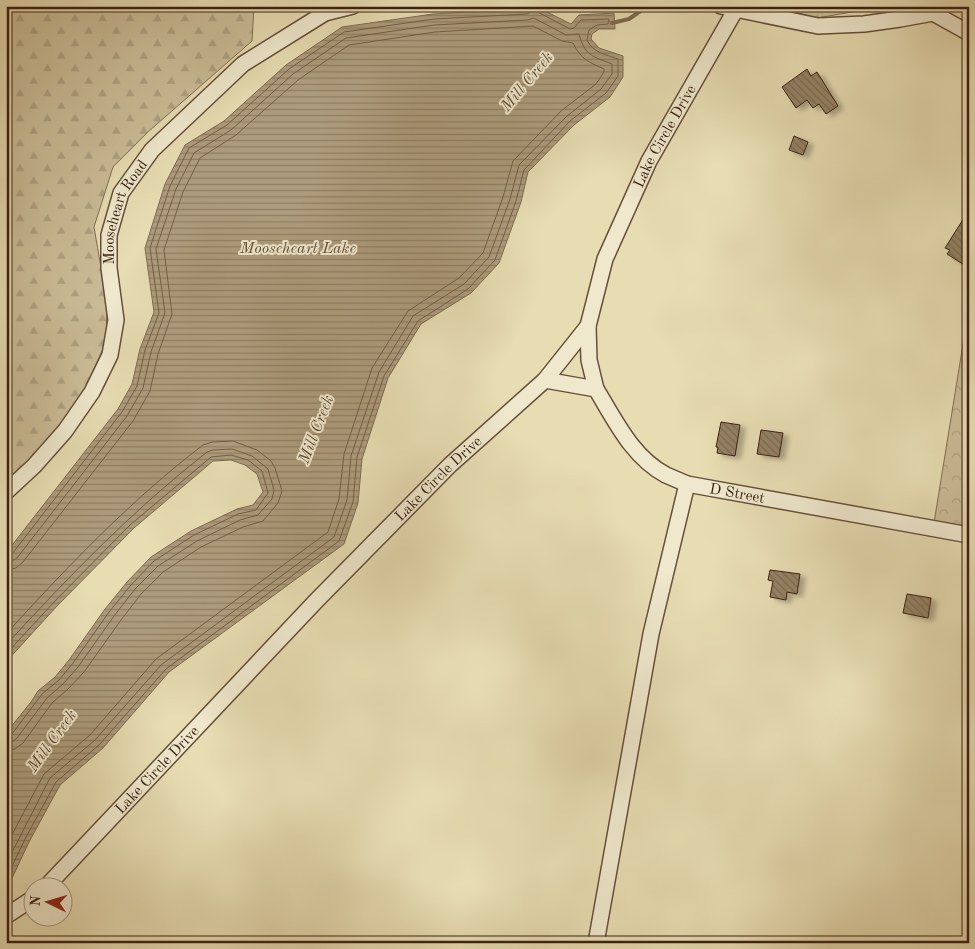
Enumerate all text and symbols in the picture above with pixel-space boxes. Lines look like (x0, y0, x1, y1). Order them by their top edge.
water label: Mill Creek (498, 49, 557, 116)
street label: Lake Circle Drive (632, 83, 700, 190)
street label: Mooseheart Road (103, 158, 151, 265)
water label: Mooseheart Lake (239, 241, 356, 257)
water label: Mill Creek (296, 393, 337, 467)
street label: Lake Circle Drive (393, 434, 485, 525)
street label: D Street (708, 482, 766, 507)
water label: Mill Creek (24, 707, 80, 776)
street label: Lake Circle Drive (113, 724, 203, 817)
north arrow (22, 876, 72, 926)
text: N (29, 895, 44, 907)

